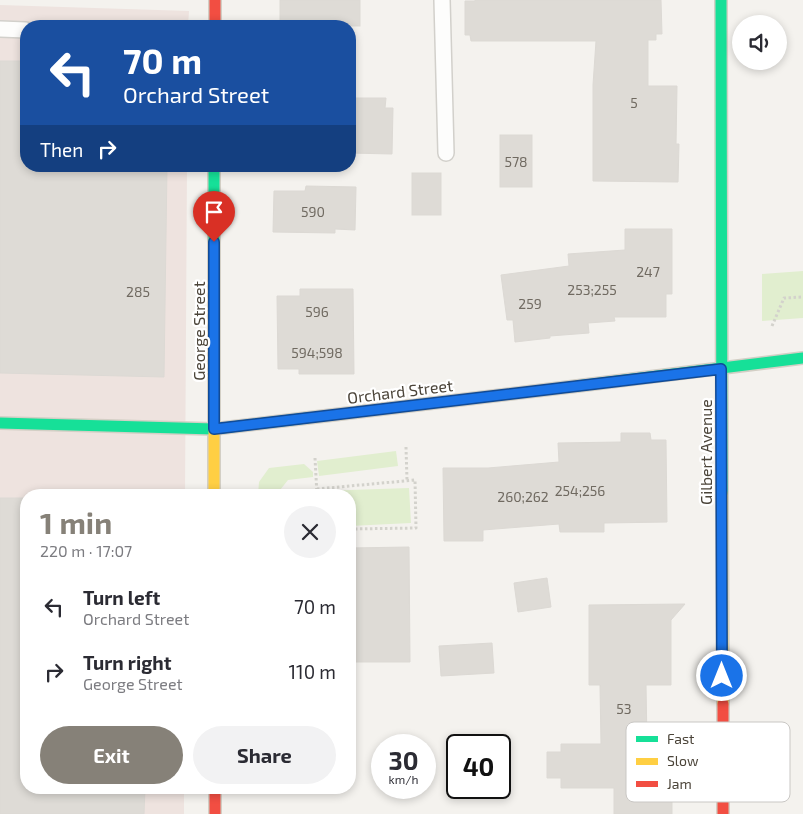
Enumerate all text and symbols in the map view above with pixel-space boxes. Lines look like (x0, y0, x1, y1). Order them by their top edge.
map controls (732, 15, 787, 70)
button: sound (732, 15, 787, 70)
text: 70 m (123, 39, 202, 81)
icon: left (40, 40, 105, 105)
text: Orchard Street (123, 81, 269, 107)
house number: 5 (630, 94, 638, 111)
icon: right (93, 135, 121, 163)
text: Then (40, 138, 83, 161)
house number: 578 (504, 153, 528, 170)
pin (193, 191, 235, 242)
icon: arrive (200, 198, 228, 226)
house number: 590 (301, 203, 325, 220)
house number: 247 (636, 263, 660, 280)
street label: George Street (189, 281, 208, 381)
house number: 253;255 (567, 281, 617, 298)
house number: 285 (126, 283, 150, 300)
house number: 259 (518, 295, 542, 312)
house number: 596 (305, 303, 329, 320)
house number: 594;598 (291, 344, 343, 361)
street label: Orchard Street (346, 375, 454, 407)
street label: Gilbert Avenue (696, 399, 715, 505)
house number: 254;256 (555, 482, 605, 499)
house number: 260;262 (497, 488, 549, 505)
text: 1 min (40, 504, 112, 540)
button: close (284, 506, 336, 558)
text: 220 m · 17:07 (40, 541, 132, 560)
text: Turn left (83, 586, 160, 609)
icon: left (40, 593, 68, 621)
text: 70 m (294, 595, 336, 618)
text: Orchard Street (83, 609, 189, 628)
position arrow (695, 649, 747, 701)
text: Turn right (83, 651, 171, 674)
icon: right (40, 658, 68, 686)
text: 110 m (289, 660, 336, 683)
text: George Street (83, 674, 183, 693)
house number: 53 (616, 700, 632, 717)
legend (626, 722, 790, 802)
button: Exit (40, 726, 183, 784)
button: Share (193, 726, 336, 784)
text: Fast (667, 730, 694, 747)
speed limit sign: 40 (446, 734, 511, 799)
text: 30 (389, 745, 418, 775)
text: Slow (667, 752, 699, 769)
text: km/h (389, 772, 418, 786)
text: Jam (667, 775, 692, 792)

